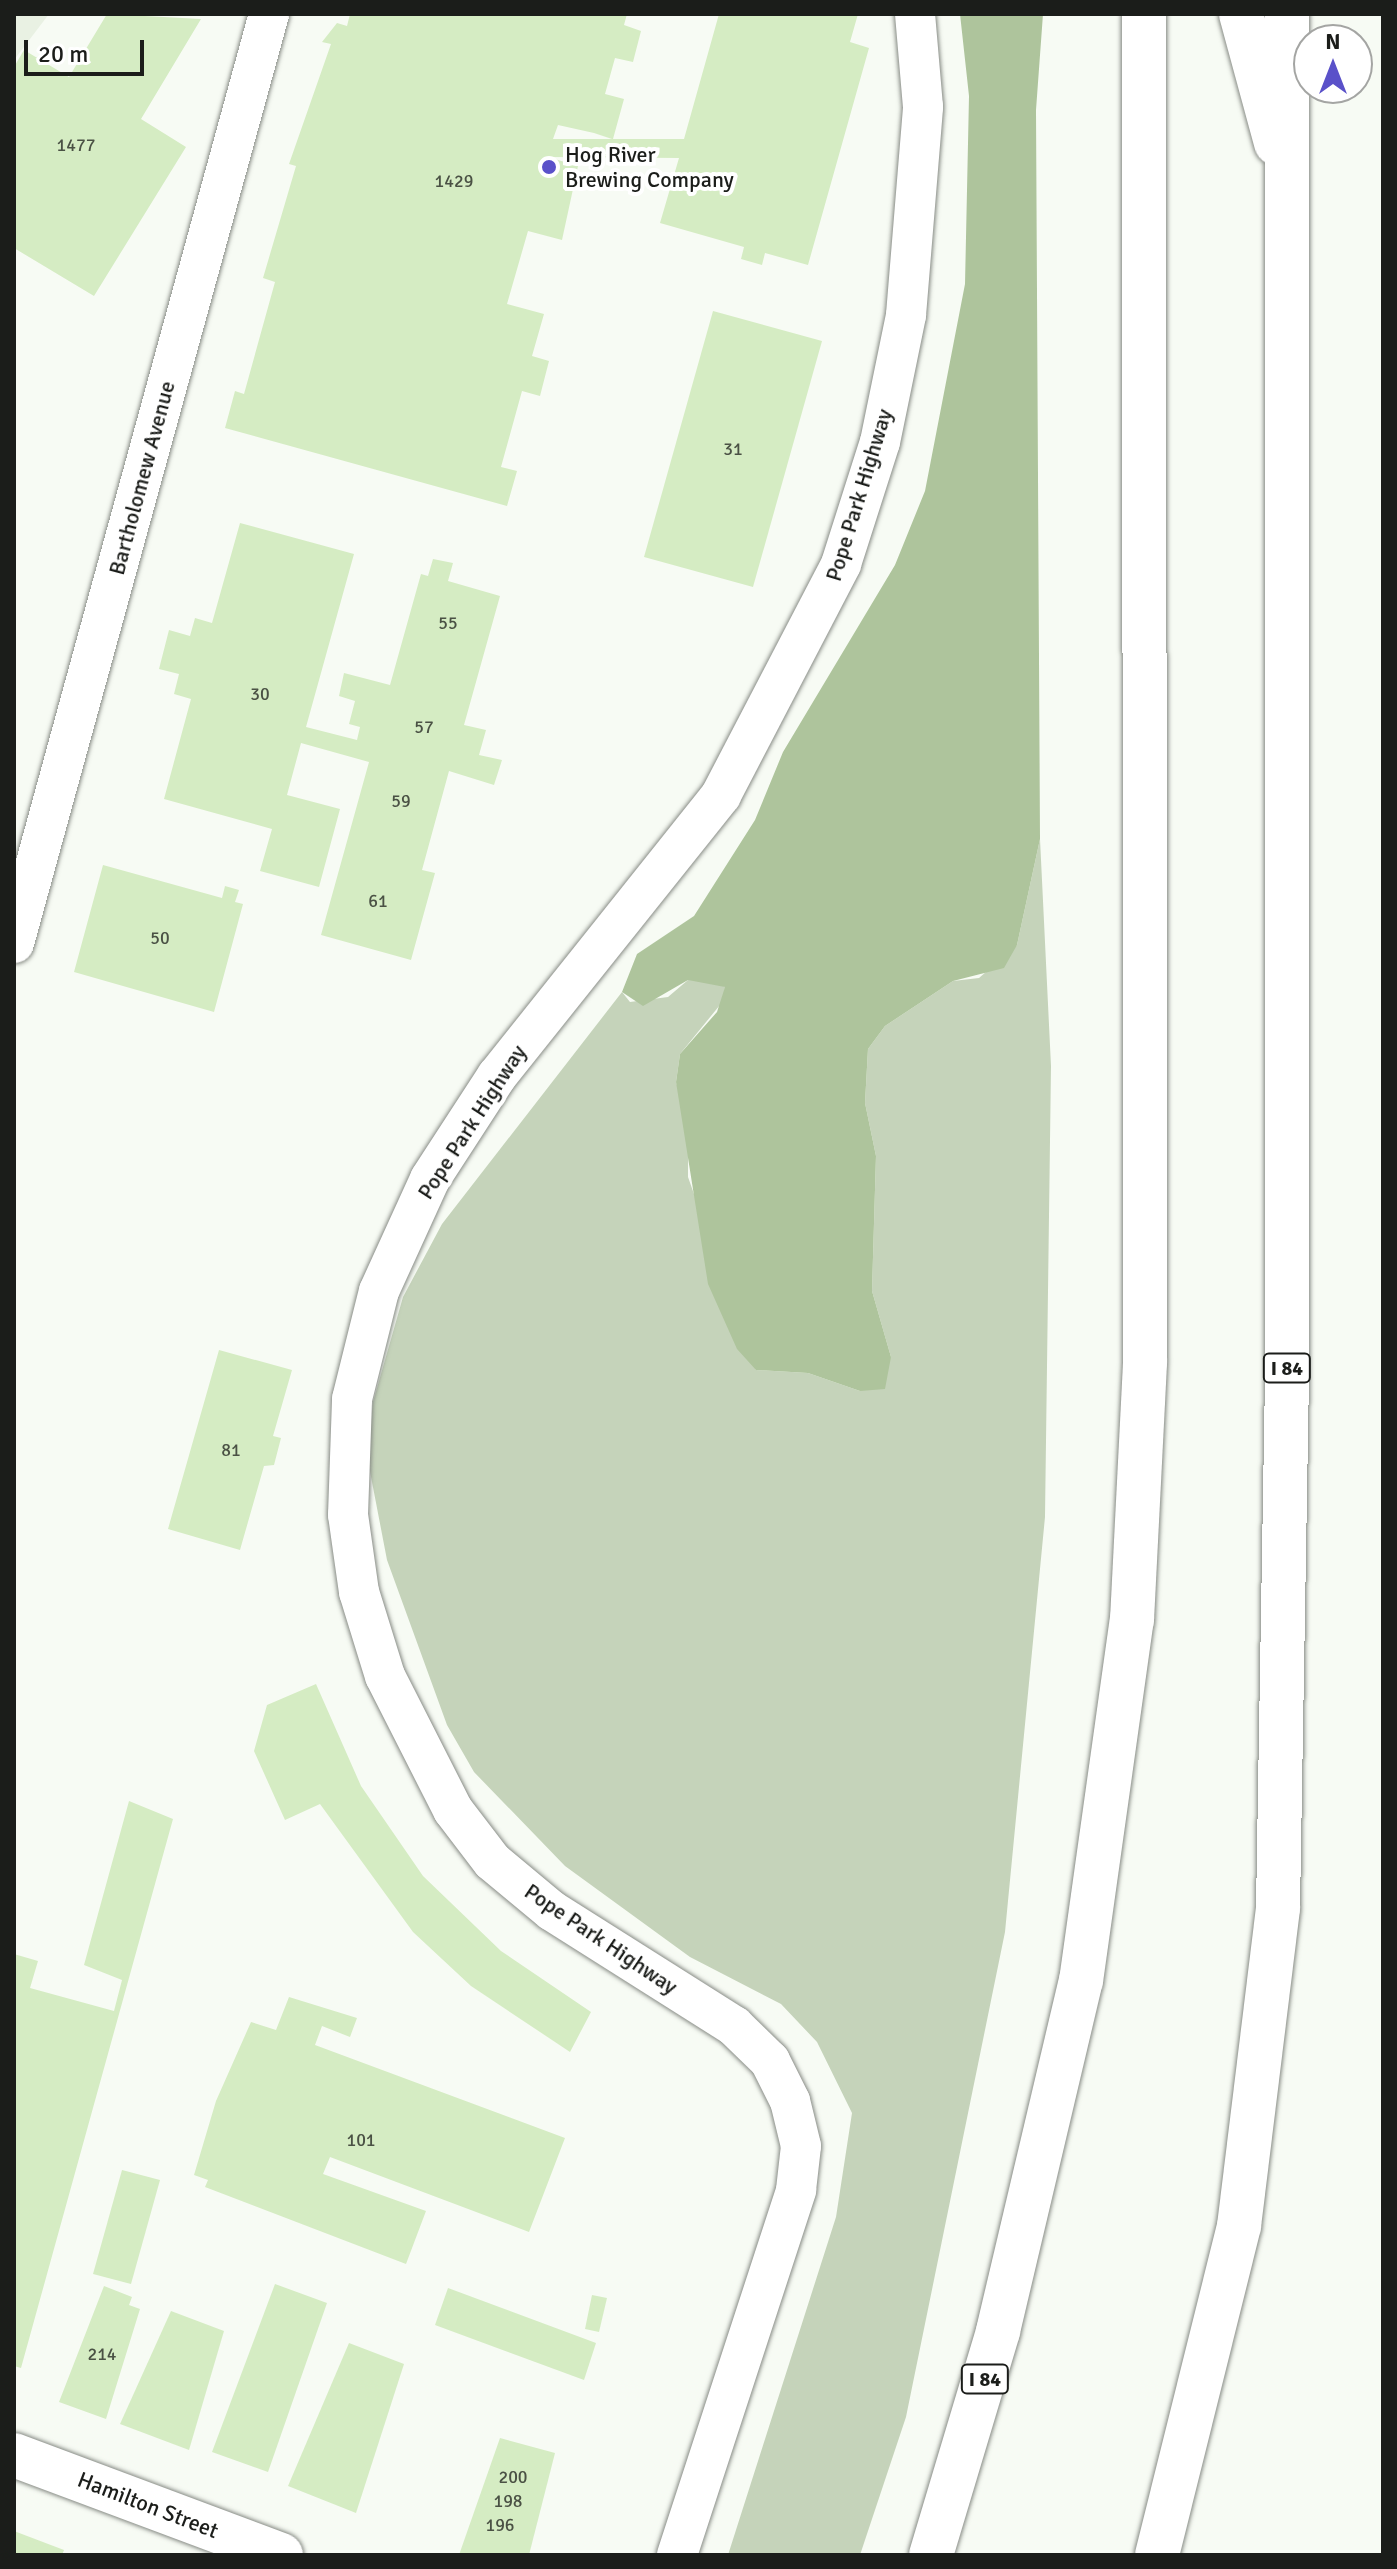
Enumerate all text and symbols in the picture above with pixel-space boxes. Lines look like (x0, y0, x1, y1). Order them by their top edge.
scale bar (28, 24, 148, 74)
north arrow (1293, 24, 1373, 104)
text: N (1325, 28, 1341, 55)
text: 20 m (38, 39, 88, 69)
house number: 1477 (57, 134, 95, 156)
place label: Hog River Brewing Company (565, 141, 734, 192)
marker: Hog River Brewing Company (540, 158, 558, 176)
house number: 1429 (435, 170, 473, 192)
street label: Bartholomew Avenue (103, 378, 181, 578)
street label: Pope Park Highway (820, 406, 898, 584)
house number: 31 (723, 438, 743, 460)
house number: 55 (438, 612, 458, 634)
house number: 30 (250, 683, 270, 705)
house number: 57 (414, 716, 434, 738)
house number: 59 (391, 790, 411, 812)
house number: 61 (368, 890, 388, 912)
house number: 50 (150, 927, 170, 949)
street label: Pope Park Highway (412, 1040, 532, 1204)
road number: I 84 (1261, 1352, 1313, 1384)
house number: 81 (221, 1439, 241, 1461)
street label: Pope Park Highway (519, 1878, 683, 2000)
house number: 101 (346, 2129, 376, 2151)
house number: 214 (87, 2343, 117, 2365)
road number: I 84 (959, 2363, 1011, 2395)
street label: Hamilton Street (74, 2466, 222, 2544)
house number: 200 (498, 2466, 528, 2488)
house number: 198 (493, 2490, 523, 2512)
house number: 196 (485, 2514, 515, 2536)

